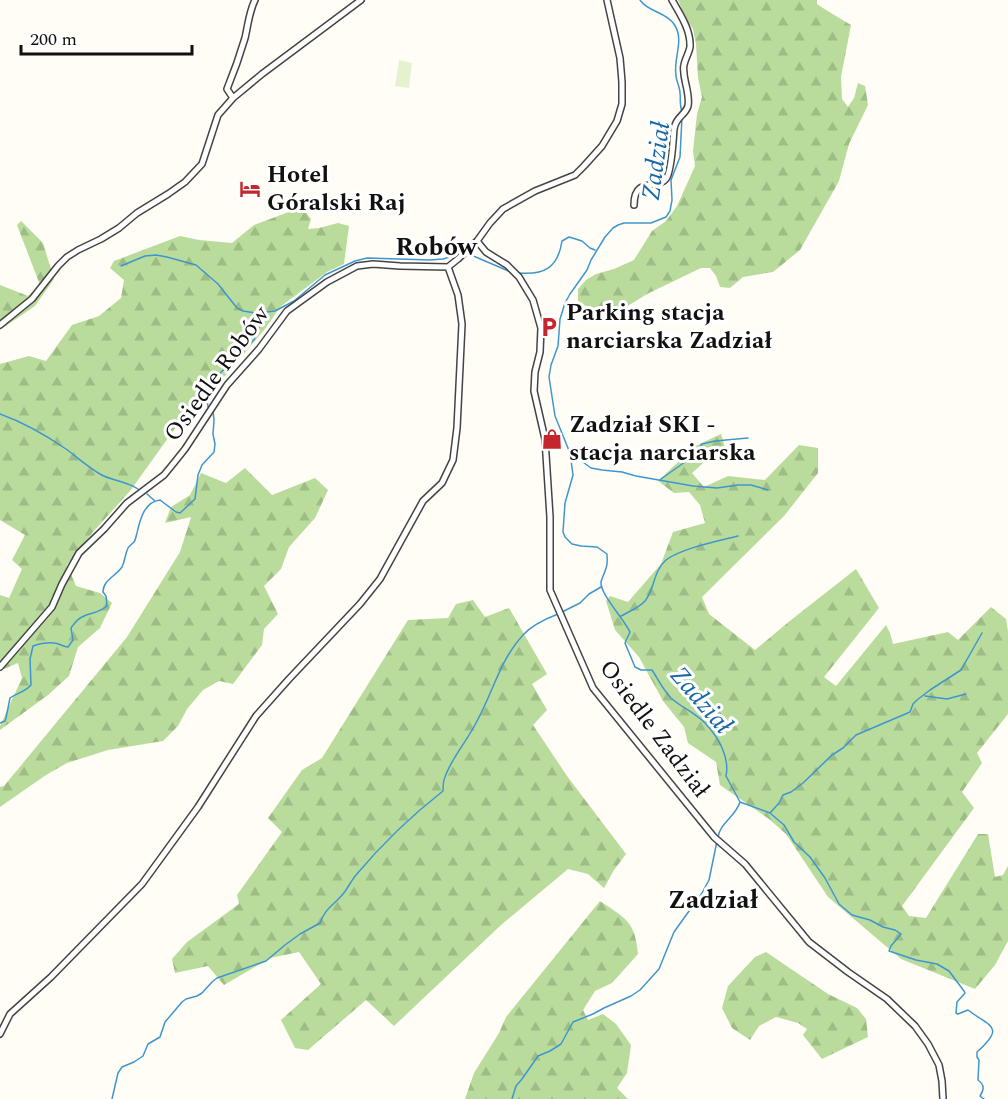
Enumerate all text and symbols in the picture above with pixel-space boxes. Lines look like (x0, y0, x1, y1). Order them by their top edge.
scale bar (21, 18, 192, 56)
text: 200 m (30, 26, 77, 53)
water label: Zadział (631, 119, 681, 203)
place label: Hotel Góralski Raj (267, 157, 406, 221)
hotel icon: Hotel Góralski Raj (238, 177, 262, 201)
district label: Robów (395, 227, 478, 267)
place label: Parking stacja narciarska Zadział (566, 295, 772, 359)
street label: Osiedle Robów (155, 298, 279, 449)
parking icon: Parking stacja narciarska Zadział (537, 315, 561, 339)
place label: Zadział SKI - stacja narciarska (569, 407, 756, 471)
shop icon: Zadział SKI - stacja narciarska (540, 427, 564, 451)
street label: Osiedle Zadział (590, 652, 718, 806)
water label: Zadział (660, 657, 742, 743)
district label: Zadział (668, 880, 758, 920)

